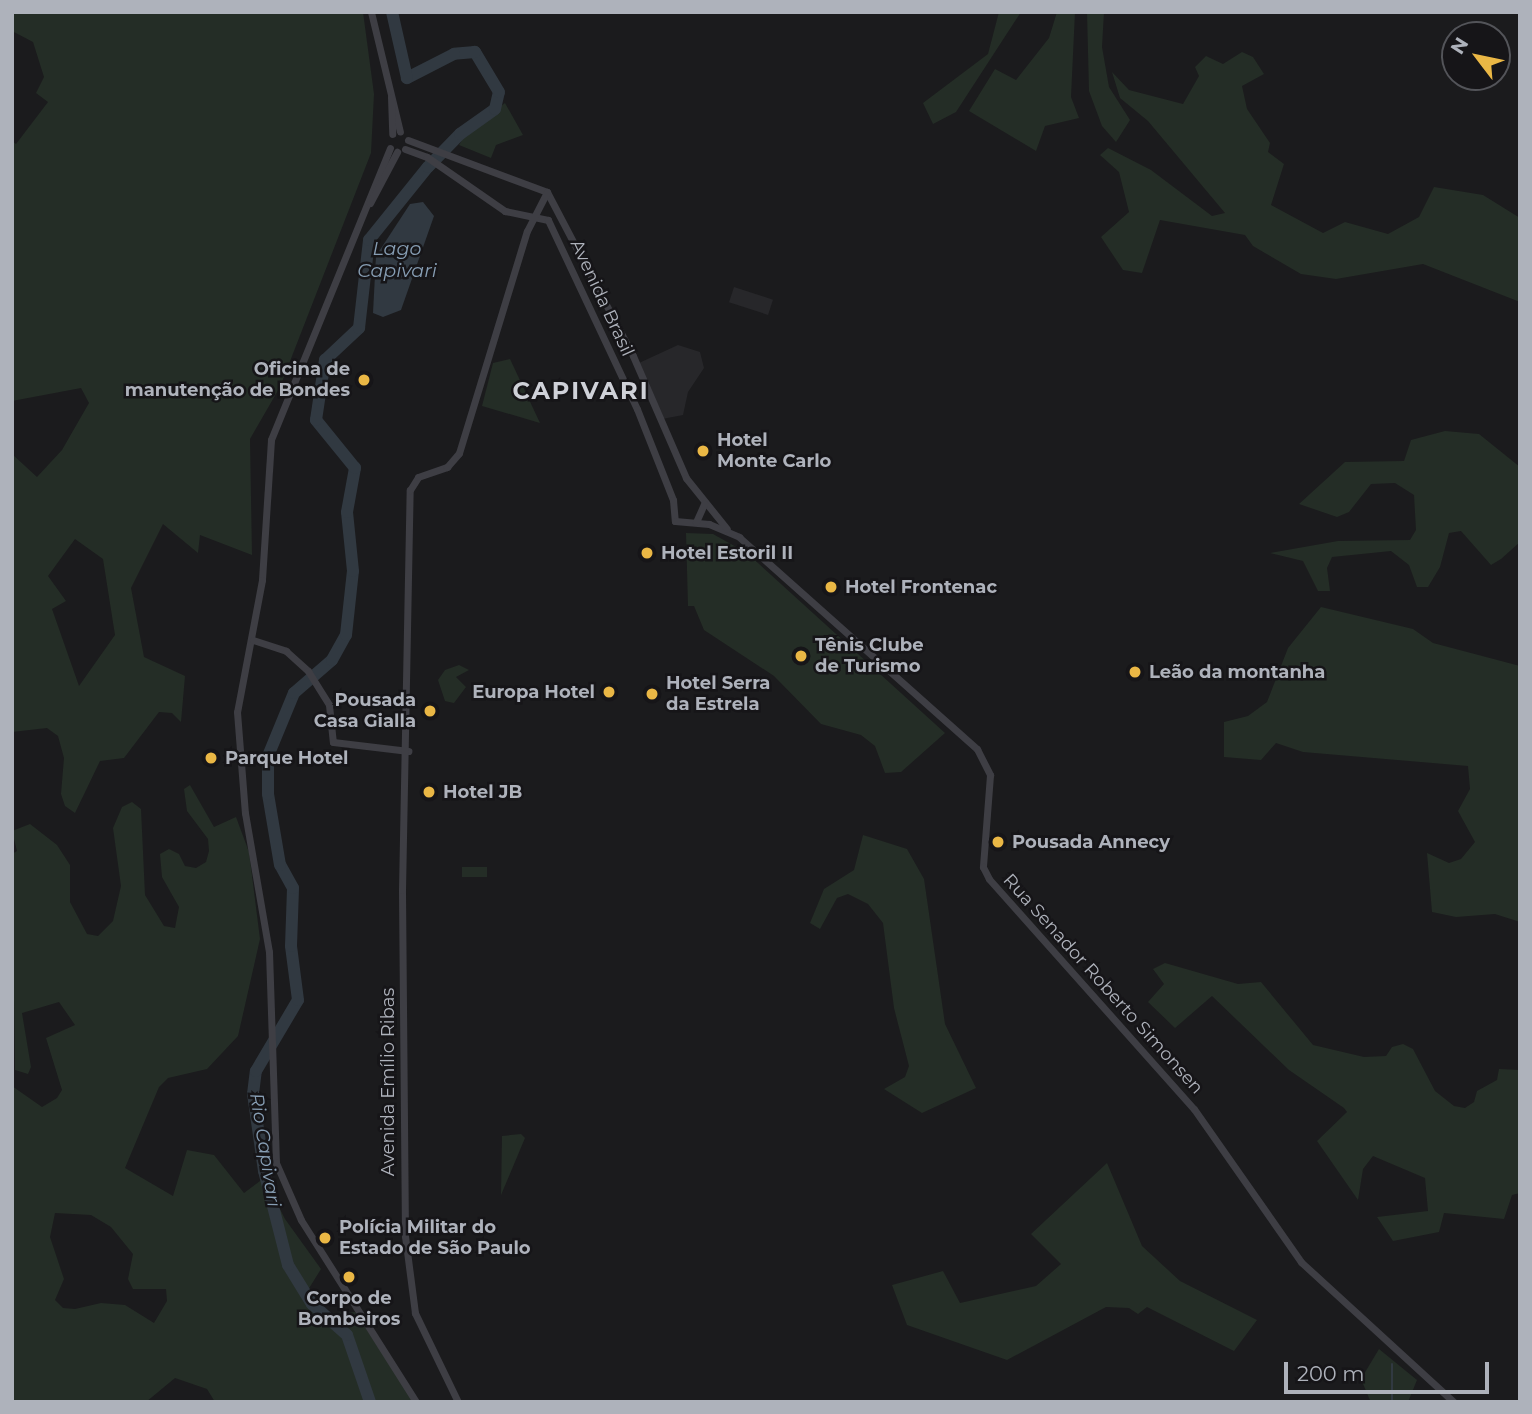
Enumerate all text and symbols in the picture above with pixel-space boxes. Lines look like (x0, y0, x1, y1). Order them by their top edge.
north arrow (1441, 21, 1511, 91)
text: N (1446, 33, 1473, 58)
street label: Avenida Brasil (565, 236, 639, 360)
water label: Lago Capivari (357, 238, 437, 282)
place label: Oficina de manutenção de Bondes (125, 359, 350, 402)
marker: Oficina de manutenção de Bondes (356, 372, 372, 388)
district label: CAPIVARI (513, 377, 649, 405)
place label: Hotel Monte Carlo (717, 430, 831, 472)
marker: Hotel Monte Carlo (695, 443, 711, 459)
place label: Hotel Estoril II (661, 542, 793, 564)
marker: Hotel Estoril II (639, 545, 655, 561)
place label: Hotel Frontenac (845, 576, 997, 598)
marker: Hotel Frontenac (823, 579, 839, 595)
place label: Tênis Clube de Turismo (815, 635, 924, 678)
marker: Tênis Clube de Turismo (793, 648, 809, 664)
place label: Leão da montanha (1149, 661, 1325, 683)
marker: Leão da montanha (1127, 664, 1143, 680)
place label: Hotel Serra da Estrela (666, 673, 770, 716)
place label: Europa Hotel (472, 681, 595, 703)
marker: Europa Hotel (601, 684, 617, 700)
marker: Hotel Serra da Estrela (644, 686, 660, 702)
place label: Pousada Casa Gialla (314, 690, 416, 732)
marker: Pousada Casa Gialla (422, 703, 438, 719)
place label: Parque Hotel (225, 747, 348, 769)
marker: Parque Hotel (203, 750, 219, 766)
place label: Hotel JB (443, 781, 522, 803)
marker: Hotel JB (421, 784, 437, 800)
place label: Pousada Annecy (1012, 831, 1170, 853)
marker: Pousada Annecy (990, 834, 1006, 850)
street label: Rua Senador Roberto Simonsen (998, 869, 1208, 1099)
street label: Avenida Emílio Ribas (377, 988, 399, 1176)
water label: Rio Capivari (245, 1091, 285, 1209)
place label: Polícia Militar do Estado de São Paulo (339, 1217, 531, 1260)
marker: Polícia Militar do Estado de São Paulo (317, 1230, 333, 1246)
marker: Corpo de Bombeiros (341, 1269, 357, 1285)
place label: Corpo de Bombeiros (298, 1288, 400, 1330)
scale bar (1287, 1348, 1492, 1392)
text: 200 m (1297, 1361, 1364, 1386)

